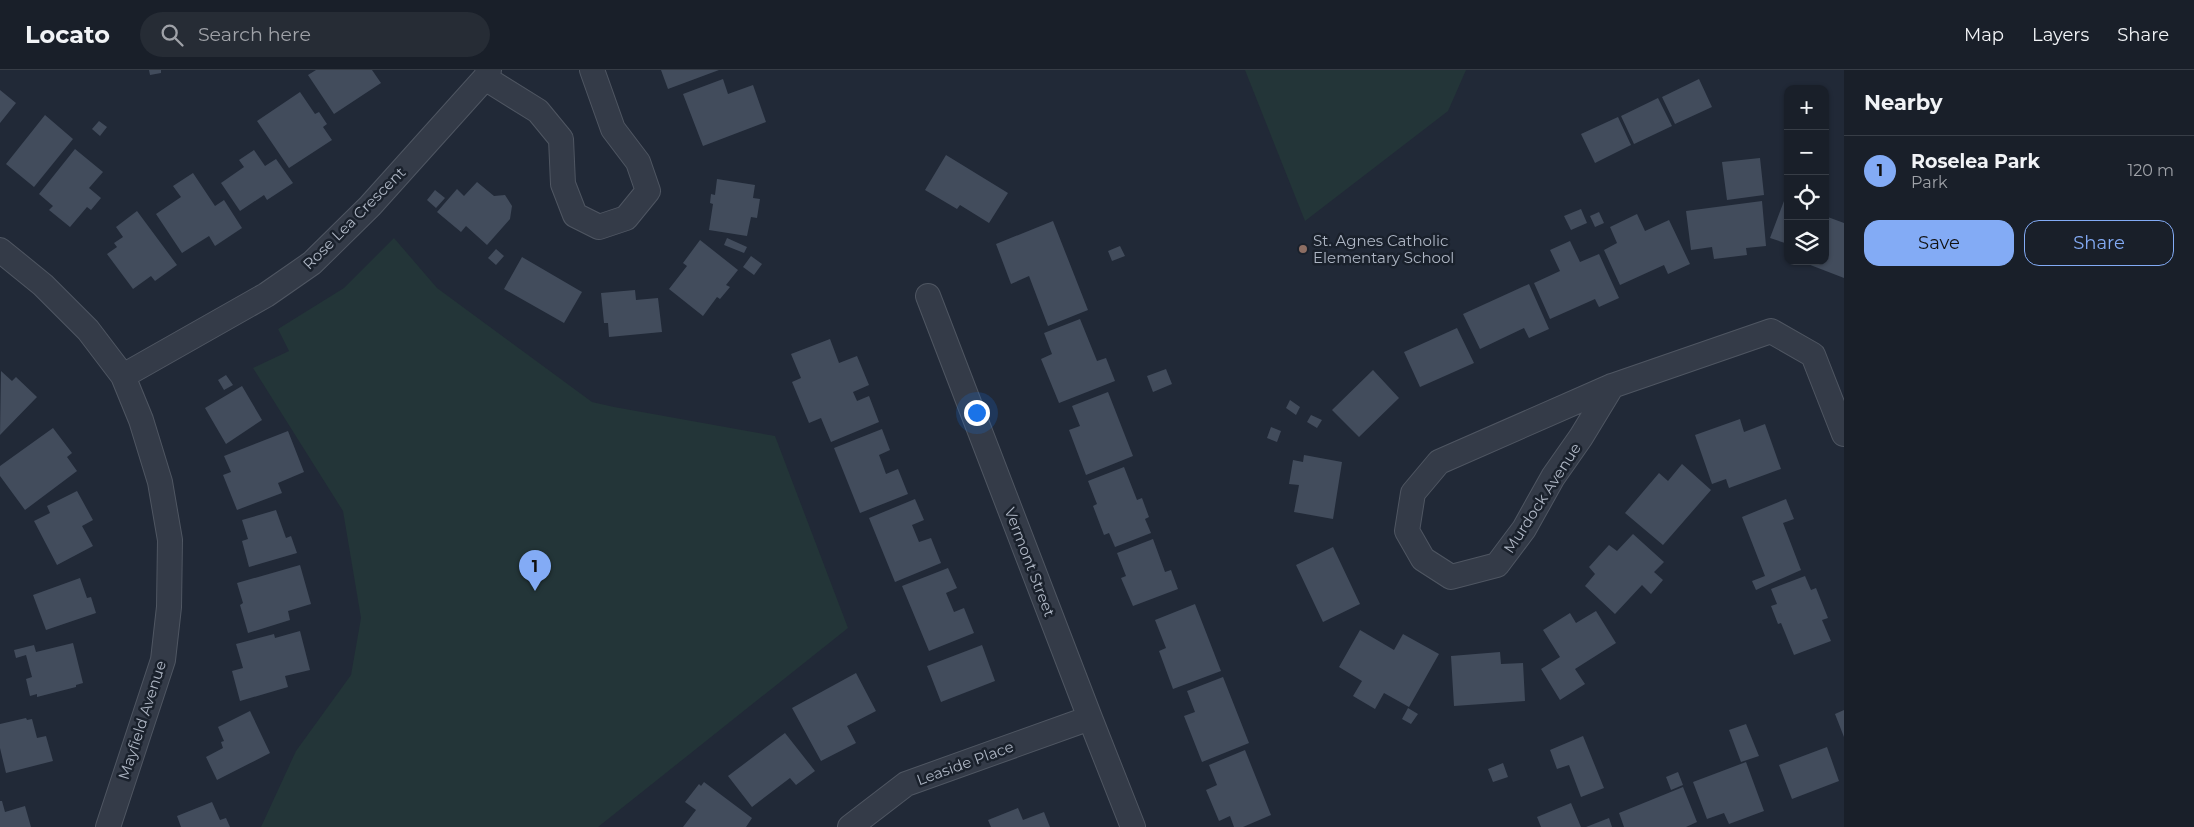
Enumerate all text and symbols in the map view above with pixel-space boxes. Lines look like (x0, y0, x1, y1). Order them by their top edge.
search box (140, 12, 490, 57)
text: Locato (25, 20, 110, 49)
icon: search (158, 21, 186, 49)
text: Search here (198, 23, 311, 46)
text: Map (1964, 24, 2004, 46)
text: Layers (2032, 24, 2089, 46)
text: Share (2117, 24, 2169, 46)
map controls (1784, 85, 1829, 265)
button: + (1784, 85, 1829, 130)
text: Nearby (1864, 90, 1943, 115)
button: − (1784, 130, 1829, 175)
text: Roselea Park (1911, 150, 2040, 173)
text: 1 (1877, 161, 1883, 180)
text: 120 m (2127, 161, 2174, 180)
street label: Rose Lea Crescent (299, 163, 409, 273)
text: Park (1911, 173, 1948, 192)
button: locate (1784, 175, 1829, 220)
button: layers (1784, 220, 1829, 265)
button: Save (1864, 220, 2014, 266)
button: Share (2024, 220, 2174, 266)
place label: St. Agnes Catholic Elementary School (1313, 231, 1454, 267)
marker: St. Agnes Catholic Elementary School (1297, 243, 1309, 255)
your location (964, 400, 990, 426)
street label: Murdock Avenue (1499, 439, 1585, 557)
street label: Vermont Street (1000, 505, 1060, 619)
pin: 1 (519, 550, 551, 591)
street label: Mayfield Avenue (114, 658, 170, 782)
street label: Leaside Place (914, 737, 1016, 789)

